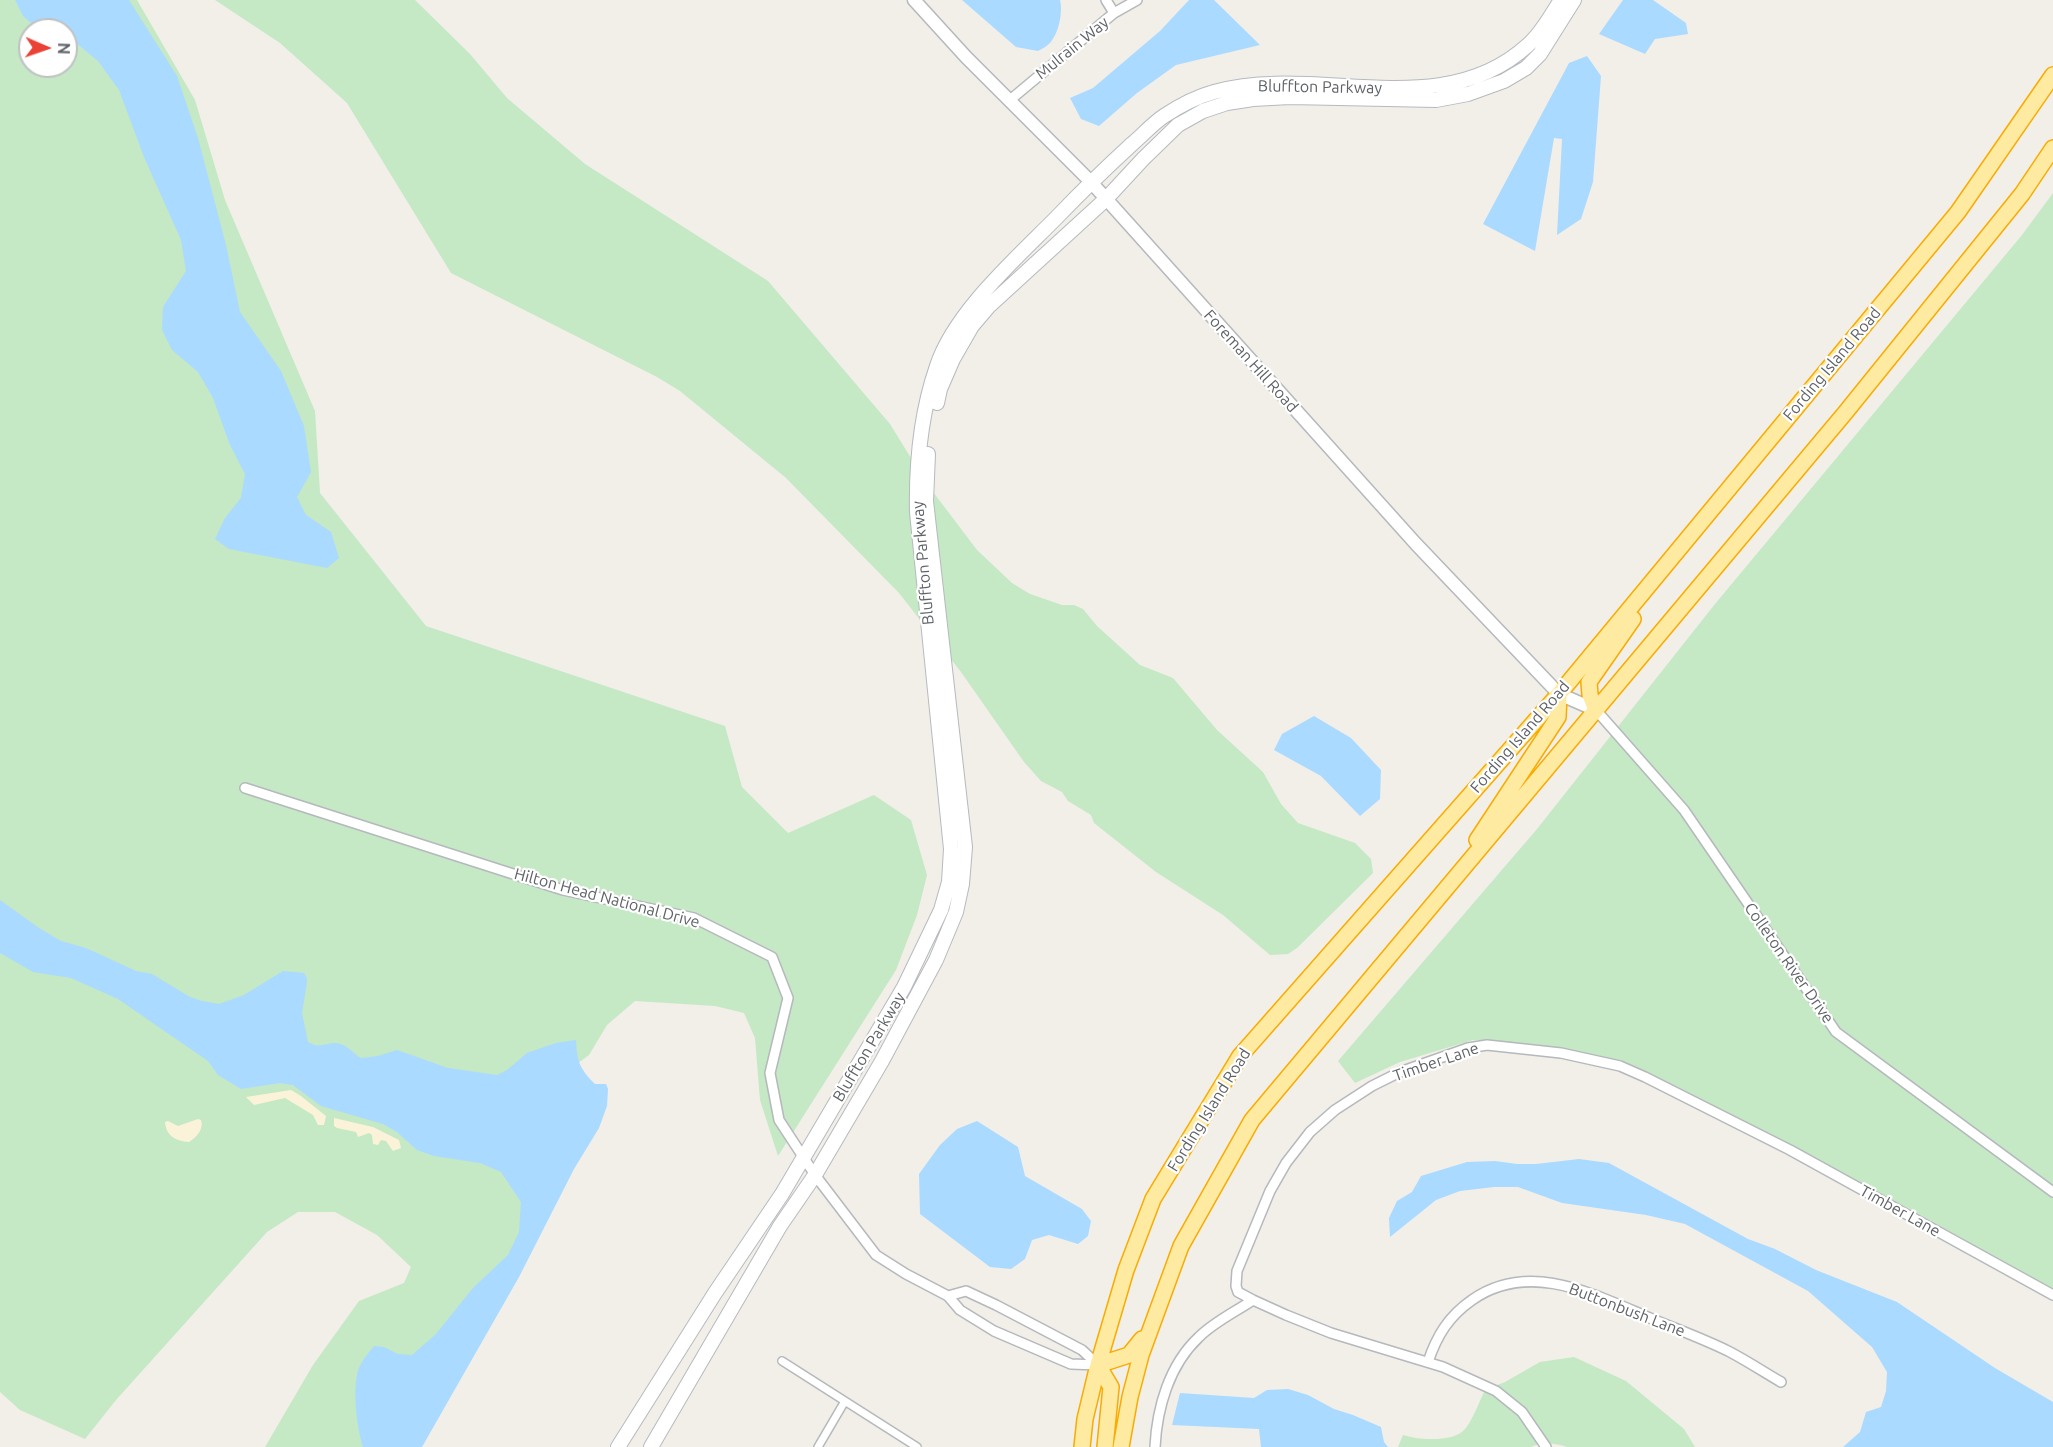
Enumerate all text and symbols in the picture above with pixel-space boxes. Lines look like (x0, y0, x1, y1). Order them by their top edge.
street label: Mulrain Way (1032, 13, 1112, 83)
north arrow (18, 18, 78, 78)
text: N (55, 42, 73, 55)
street label: Bluffton Parkway (1258, 76, 1382, 98)
street label: Fording Island Road (1779, 304, 1885, 424)
street label: Foreman Hill Road (1200, 306, 1302, 416)
street label: Bluffton Parkway (908, 500, 938, 626)
street label: Fording Island Road (1466, 677, 1574, 797)
street label: Hilton Head National Drive (512, 864, 702, 932)
street label: Colleton River Drive (1740, 899, 1838, 1027)
street label: Bluffton Parkway (829, 989, 909, 1105)
street label: Timber Lane (1391, 1038, 1481, 1086)
street label: Fording Island Road (1163, 1045, 1255, 1175)
street label: Timber Lane (1856, 1181, 1944, 1241)
street label: Buttonbush Lane (1566, 1279, 1688, 1341)

